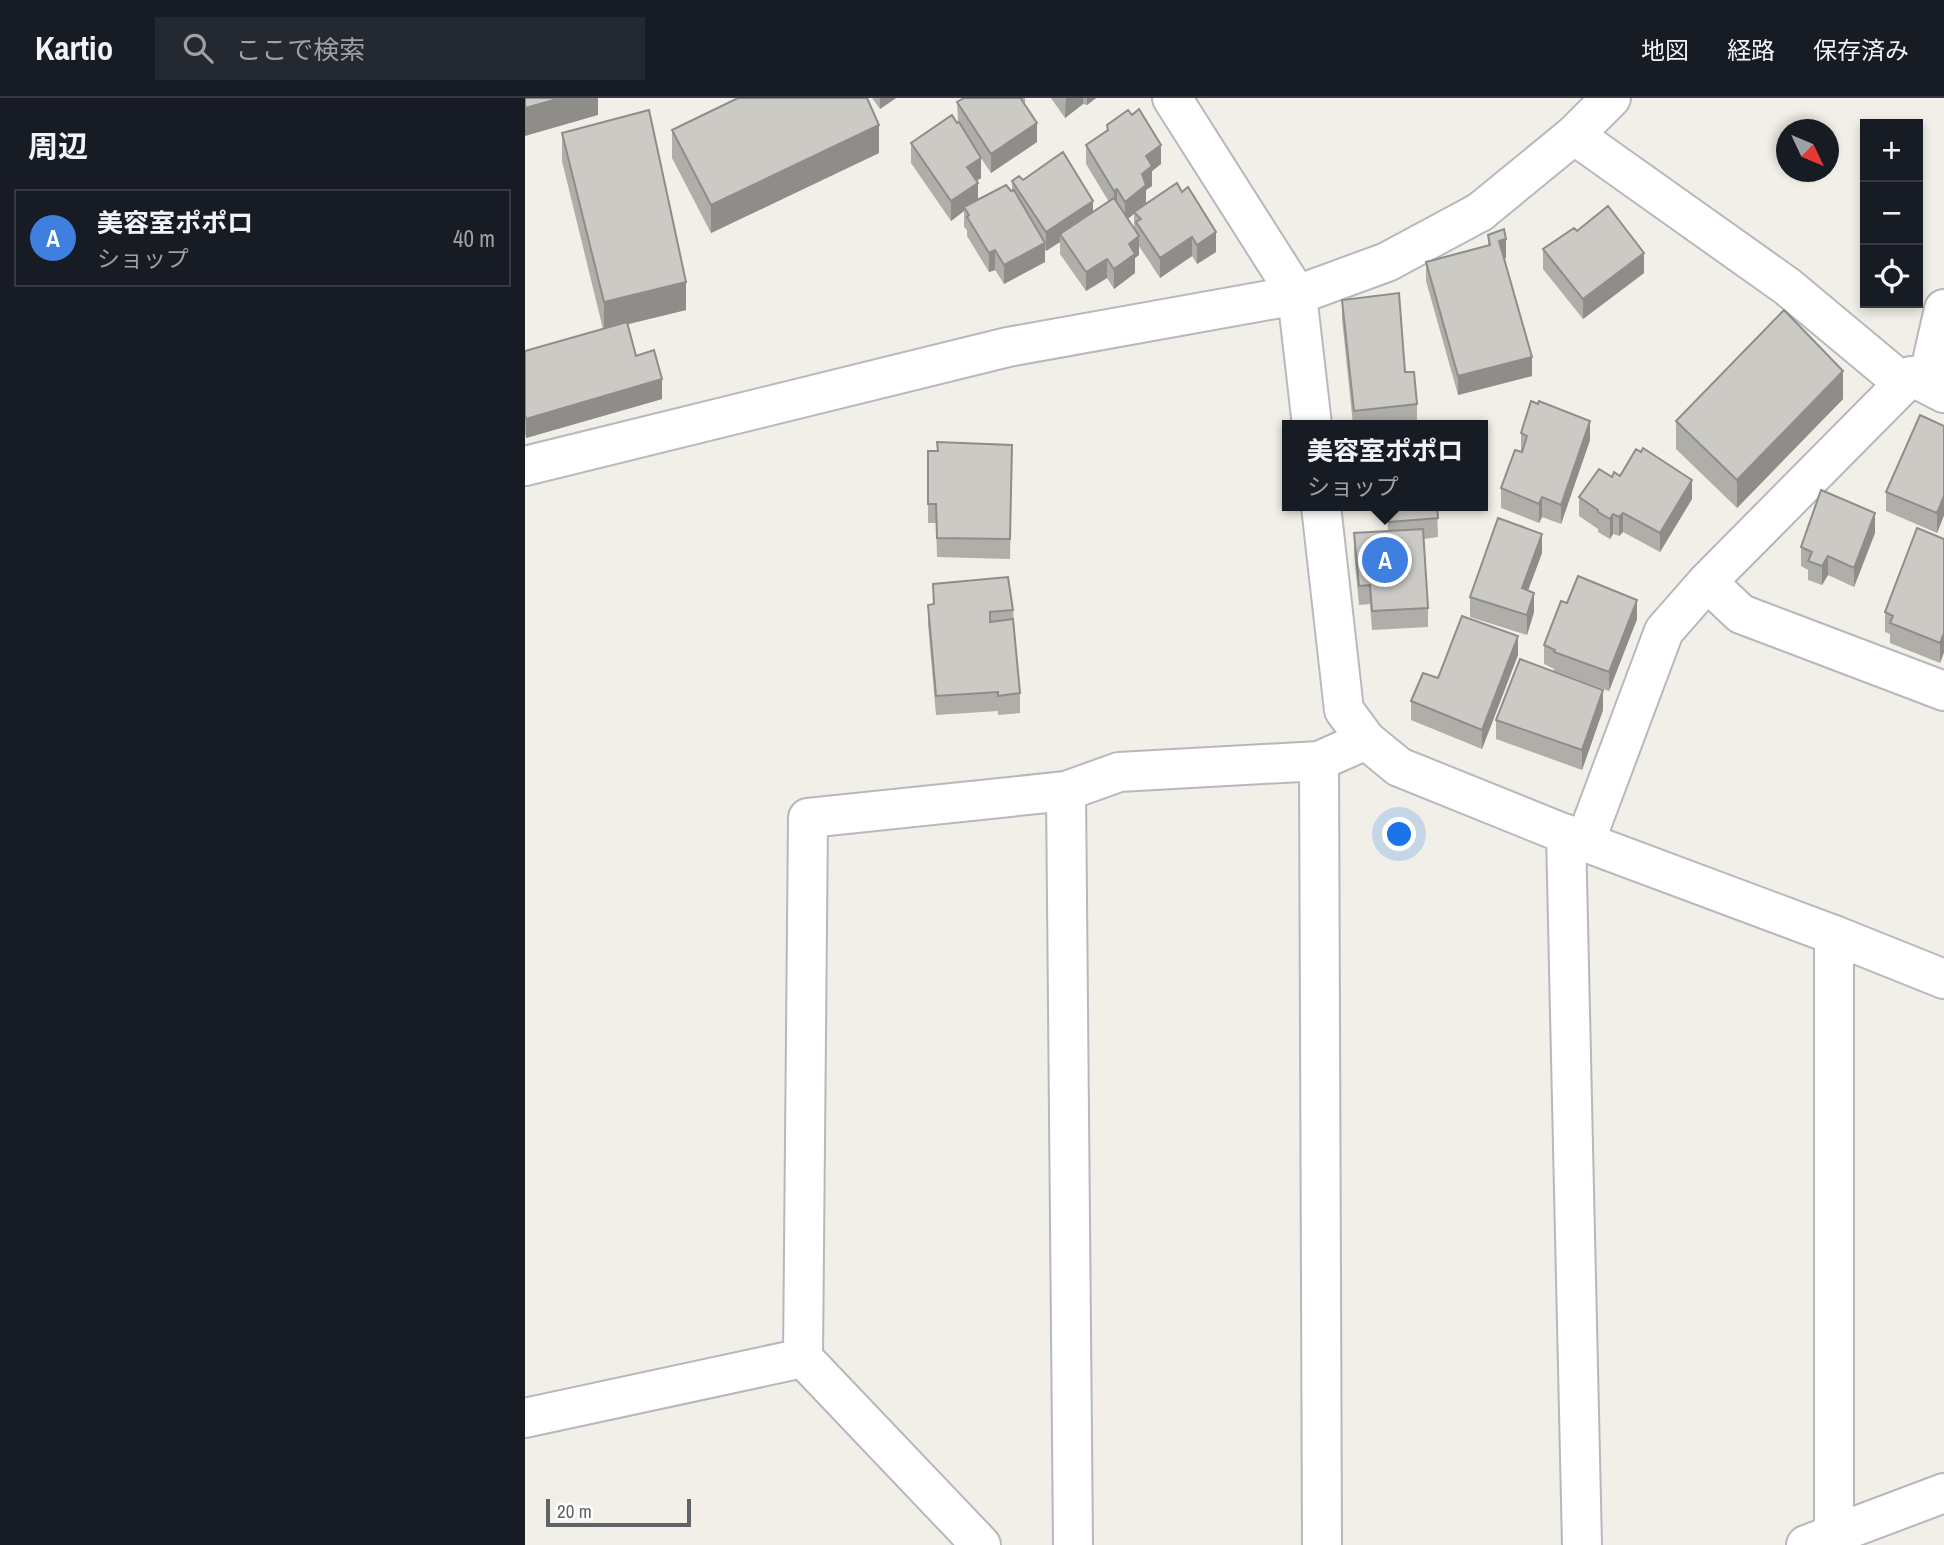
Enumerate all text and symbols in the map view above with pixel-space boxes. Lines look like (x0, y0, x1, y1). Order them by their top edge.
search box (155, 17, 645, 80)
text: Kartio (35, 26, 113, 70)
icon: search (179, 29, 217, 67)
text: ここで検索 (235, 32, 365, 67)
text: 地図 (1641, 34, 1689, 66)
text: 経路 (1727, 34, 1775, 66)
text: 保存済み (1813, 34, 1909, 66)
north arrow (1776, 119, 1839, 182)
map controls (1860, 119, 1923, 308)
button: + (1860, 119, 1923, 182)
text: 周辺 (28, 126, 88, 166)
button: − (1860, 182, 1923, 245)
text: 美容室ポポロ (97, 205, 253, 240)
text: A (46, 223, 60, 254)
text: 40 m (453, 223, 495, 254)
text: ショップ (97, 243, 189, 274)
button: locate (1860, 245, 1923, 308)
popup (1282, 420, 1488, 511)
text: 美容室ポポロ (1307, 433, 1463, 468)
text: ショップ (1307, 471, 1399, 502)
pin: A (1362, 534, 1408, 586)
your location (1382, 817, 1416, 851)
scale bar (546, 1496, 691, 1528)
text: 20 m (557, 1498, 592, 1524)

